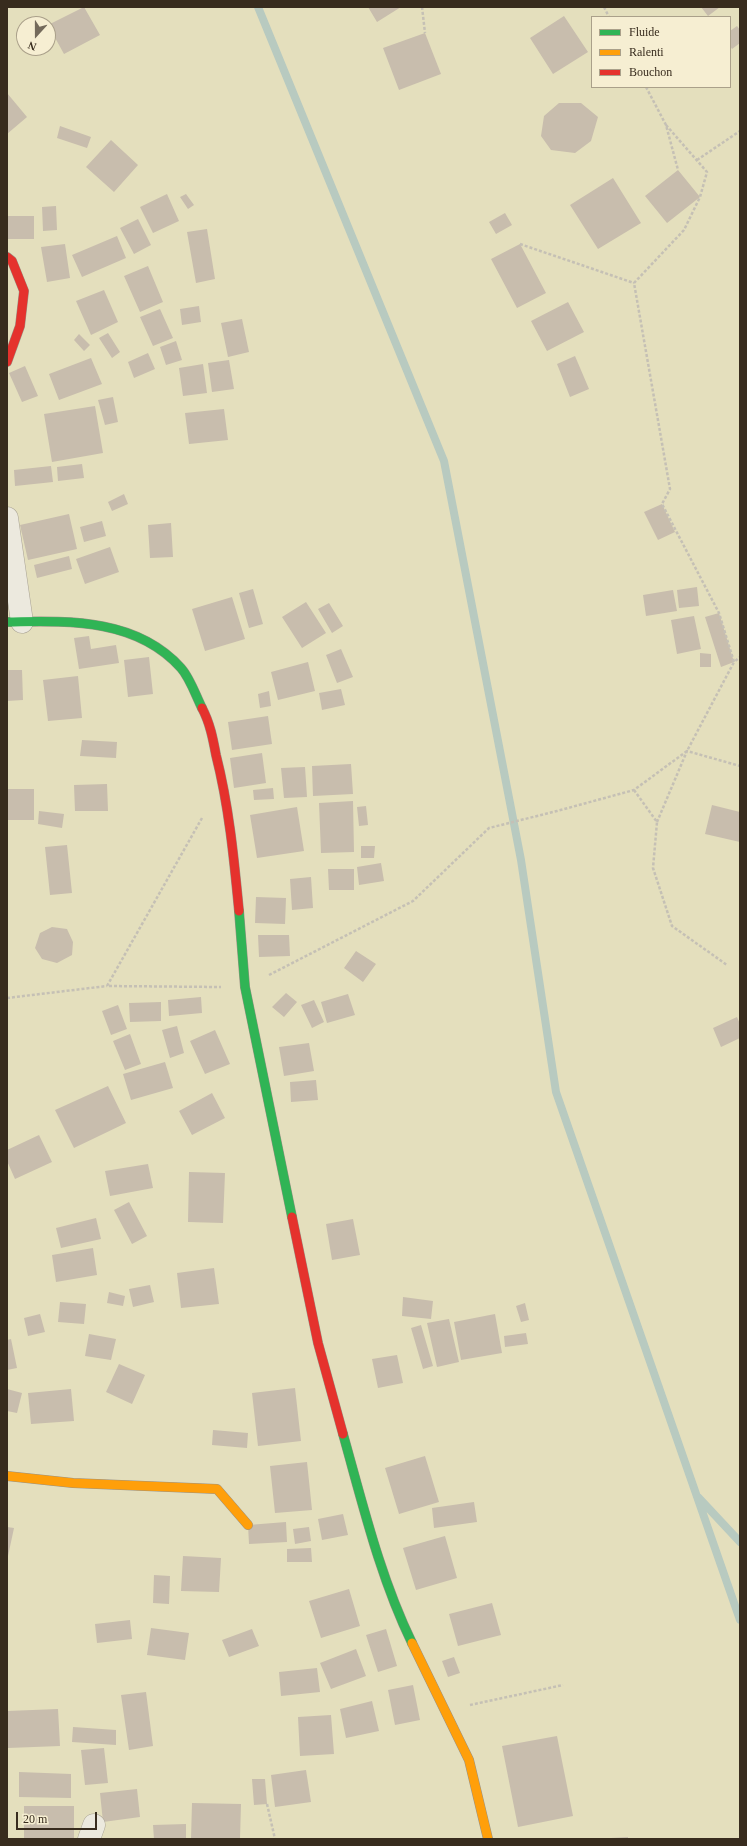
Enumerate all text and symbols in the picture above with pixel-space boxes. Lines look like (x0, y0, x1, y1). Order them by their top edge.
north arrow (16, 16, 56, 56)
legend (591, 16, 731, 88)
text: Fluide (629, 25, 660, 39)
text: N (26, 39, 38, 53)
text: Ralenti (629, 45, 664, 59)
text: Bouchon (629, 65, 672, 79)
scale bar (18, 1804, 99, 1830)
text: 20 m (23, 1812, 47, 1826)

